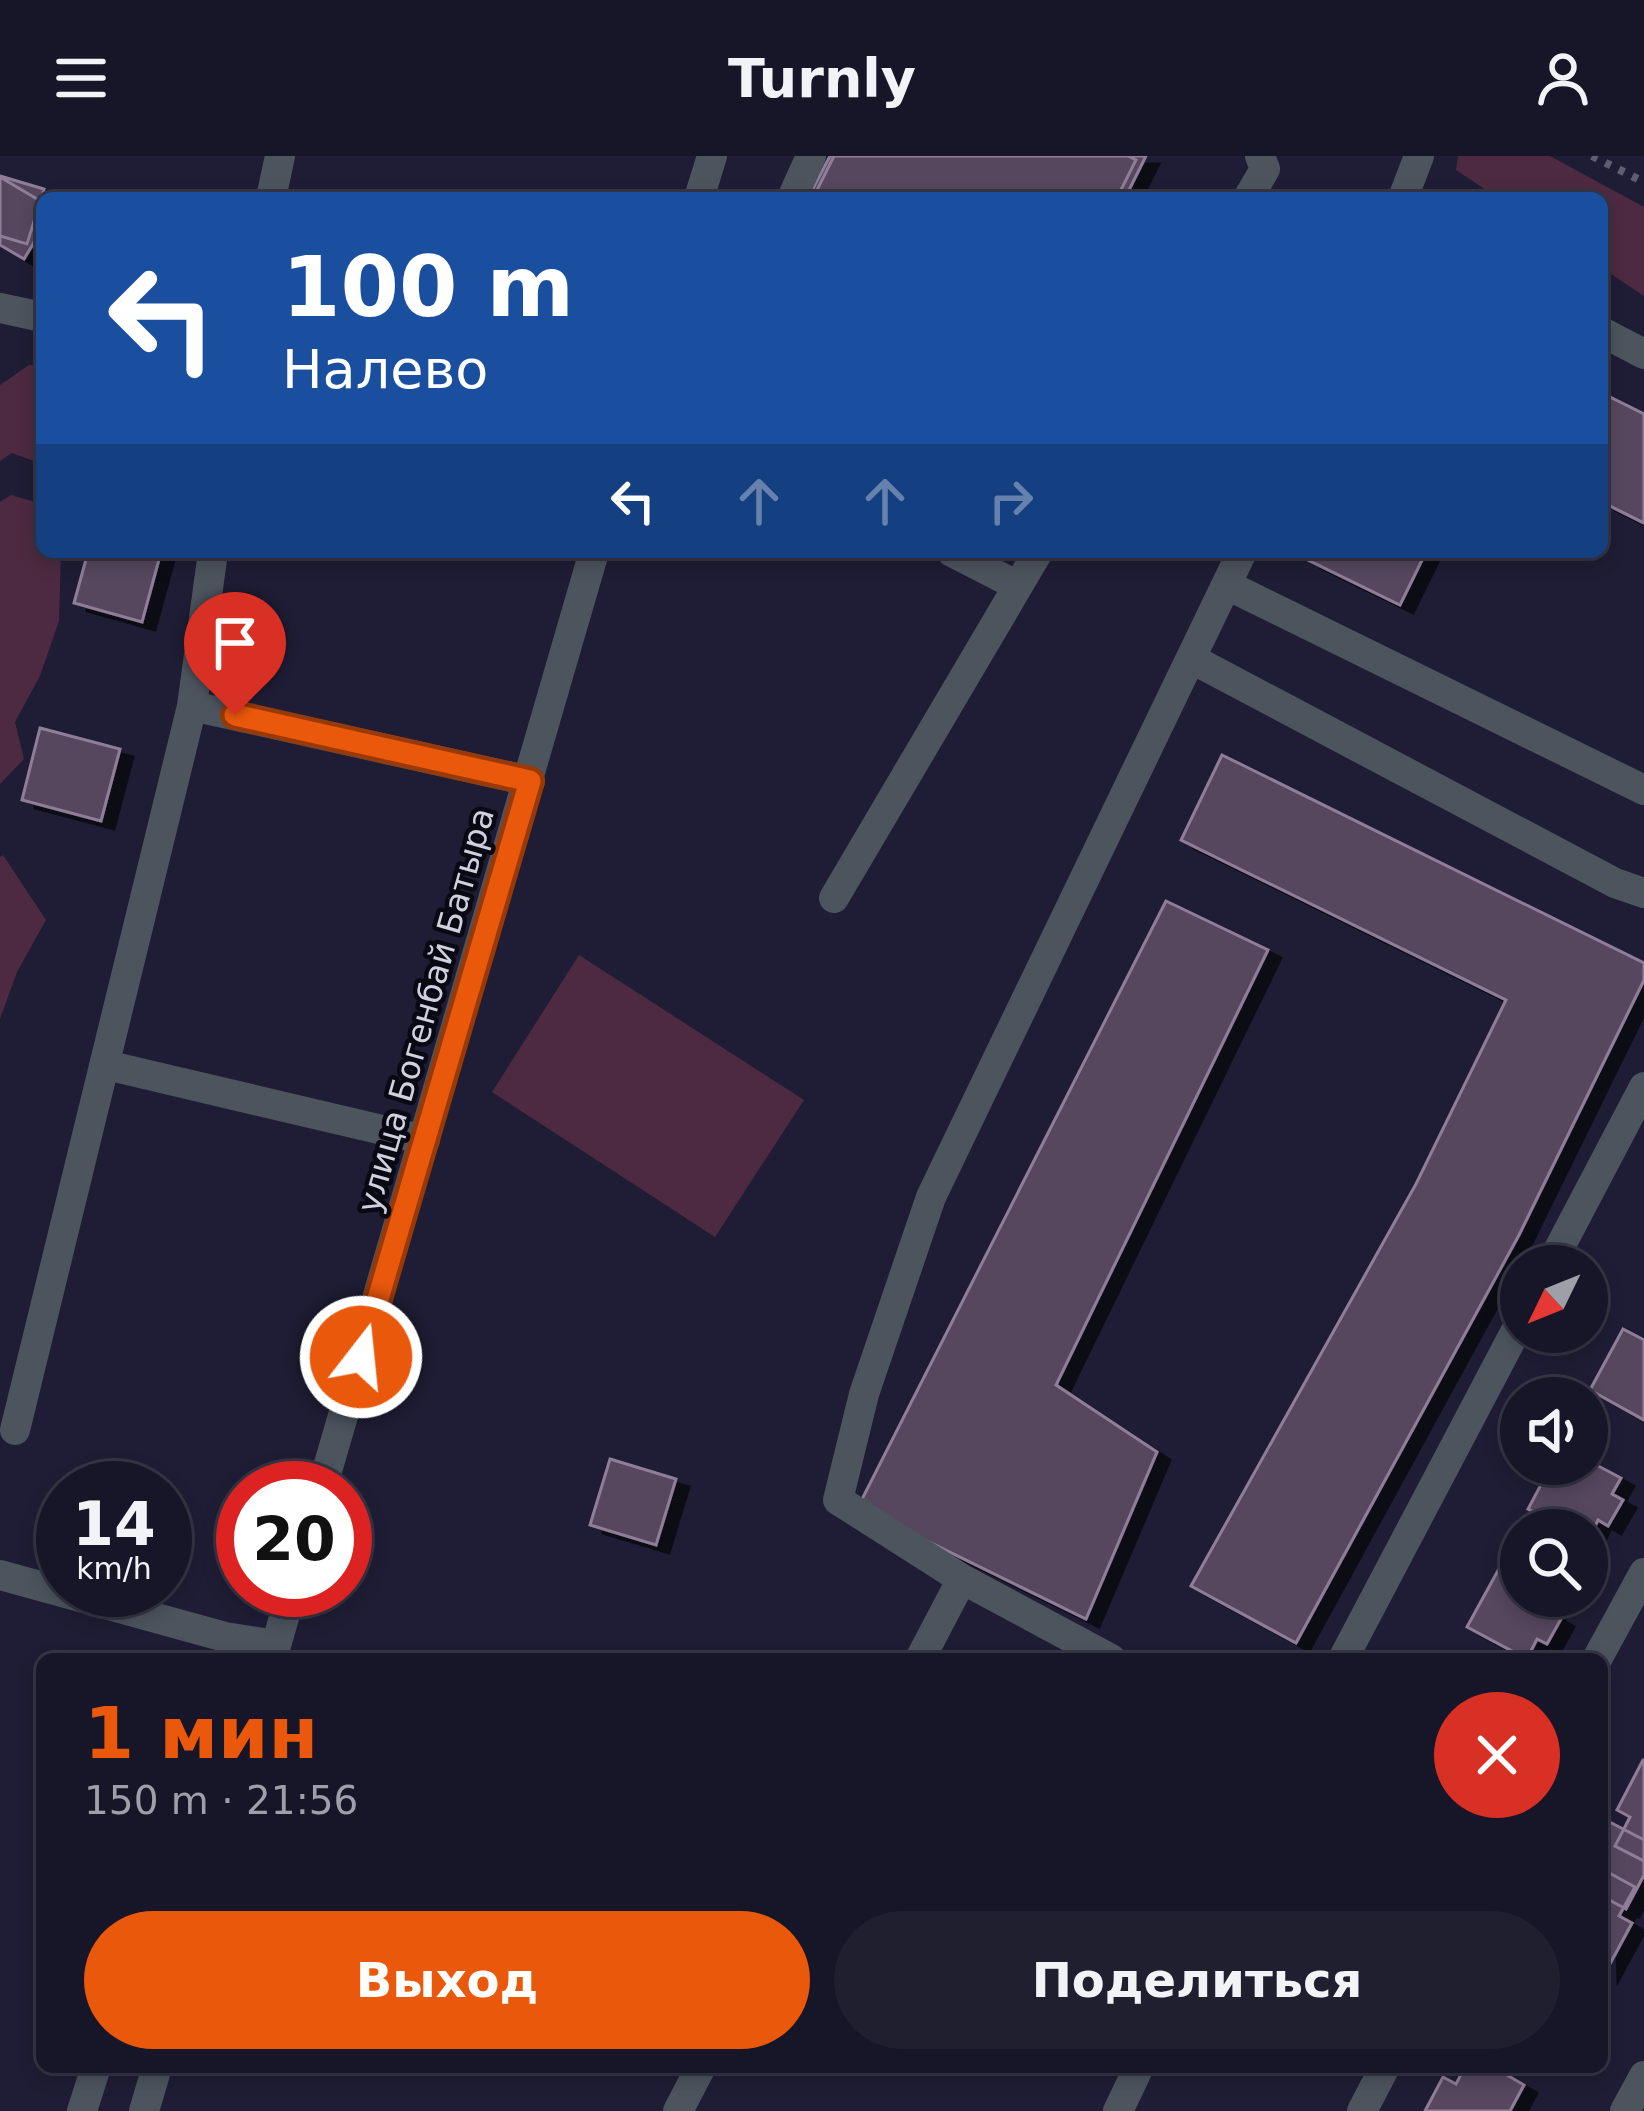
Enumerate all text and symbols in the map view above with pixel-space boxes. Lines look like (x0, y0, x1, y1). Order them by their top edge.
icon: menu (48, 45, 114, 111)
icon: person (1530, 45, 1596, 111)
text: Turnly (728, 47, 916, 110)
text: 100 m (282, 238, 574, 336)
icon: left (84, 240, 240, 396)
text: Налево (282, 338, 488, 401)
icon: left (600, 468, 666, 534)
icon: ahead (726, 468, 792, 534)
icon: ahead (852, 468, 918, 534)
icon: right (978, 468, 1044, 534)
pin (184, 592, 286, 715)
icon: arrive (202, 610, 268, 676)
street label: улица Богенбай Батыра (349, 803, 502, 1217)
north arrow (1500, 1245, 1608, 1353)
map controls (1500, 1245, 1608, 1617)
position arrow (298, 1294, 424, 1420)
button: sound (1500, 1377, 1608, 1485)
speed limit sign: 20 (216, 1461, 372, 1617)
text: 14 (72, 1489, 156, 1559)
button: search (1500, 1509, 1608, 1617)
text: km/h (76, 1551, 152, 1586)
text: 1 мин (84, 1691, 318, 1775)
button: close (1434, 1692, 1560, 1818)
text: 150 m · 21:56 (84, 1778, 358, 1823)
button: Выход (84, 1911, 810, 2049)
button: Поделиться (834, 1911, 1560, 2049)

